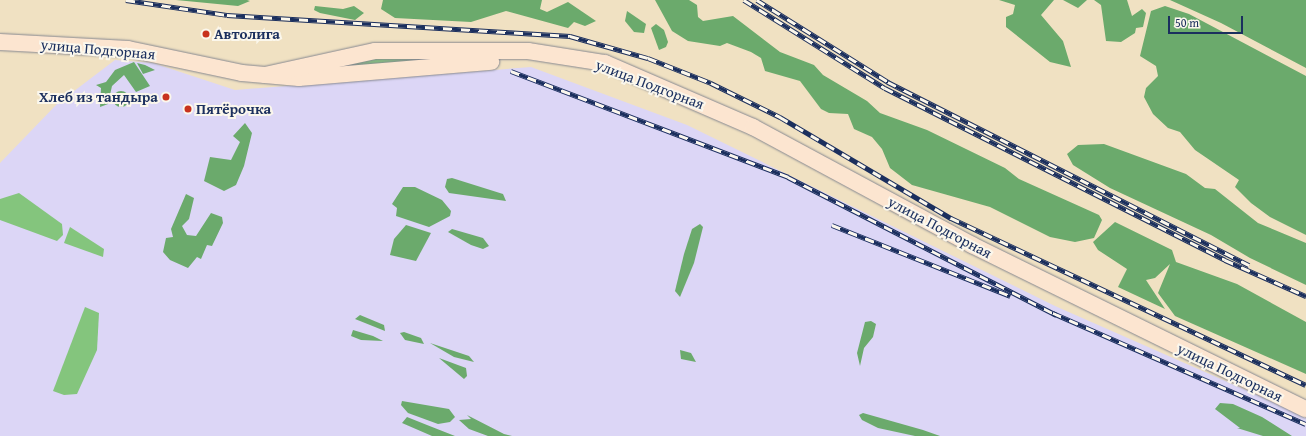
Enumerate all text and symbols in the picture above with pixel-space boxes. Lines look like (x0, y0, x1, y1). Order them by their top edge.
scale bar (1170, 8, 1245, 34)
text: 50 m (1175, 14, 1199, 31)
place label: Автолига (214, 25, 280, 43)
marker: Автолига (201, 29, 211, 39)
street label: улица Подгорная (40, 35, 156, 63)
street label: улица Подгорная (593, 55, 707, 113)
place label: Хлеб из тандыра (39, 88, 158, 106)
marker: Хлеб из тандыра (161, 92, 171, 102)
place label: Пятёрочка (196, 100, 271, 118)
marker: Пятёрочка (183, 104, 193, 114)
street label: улица Подгорная (885, 192, 995, 262)
street label: улица Подгорная (1174, 339, 1286, 405)

